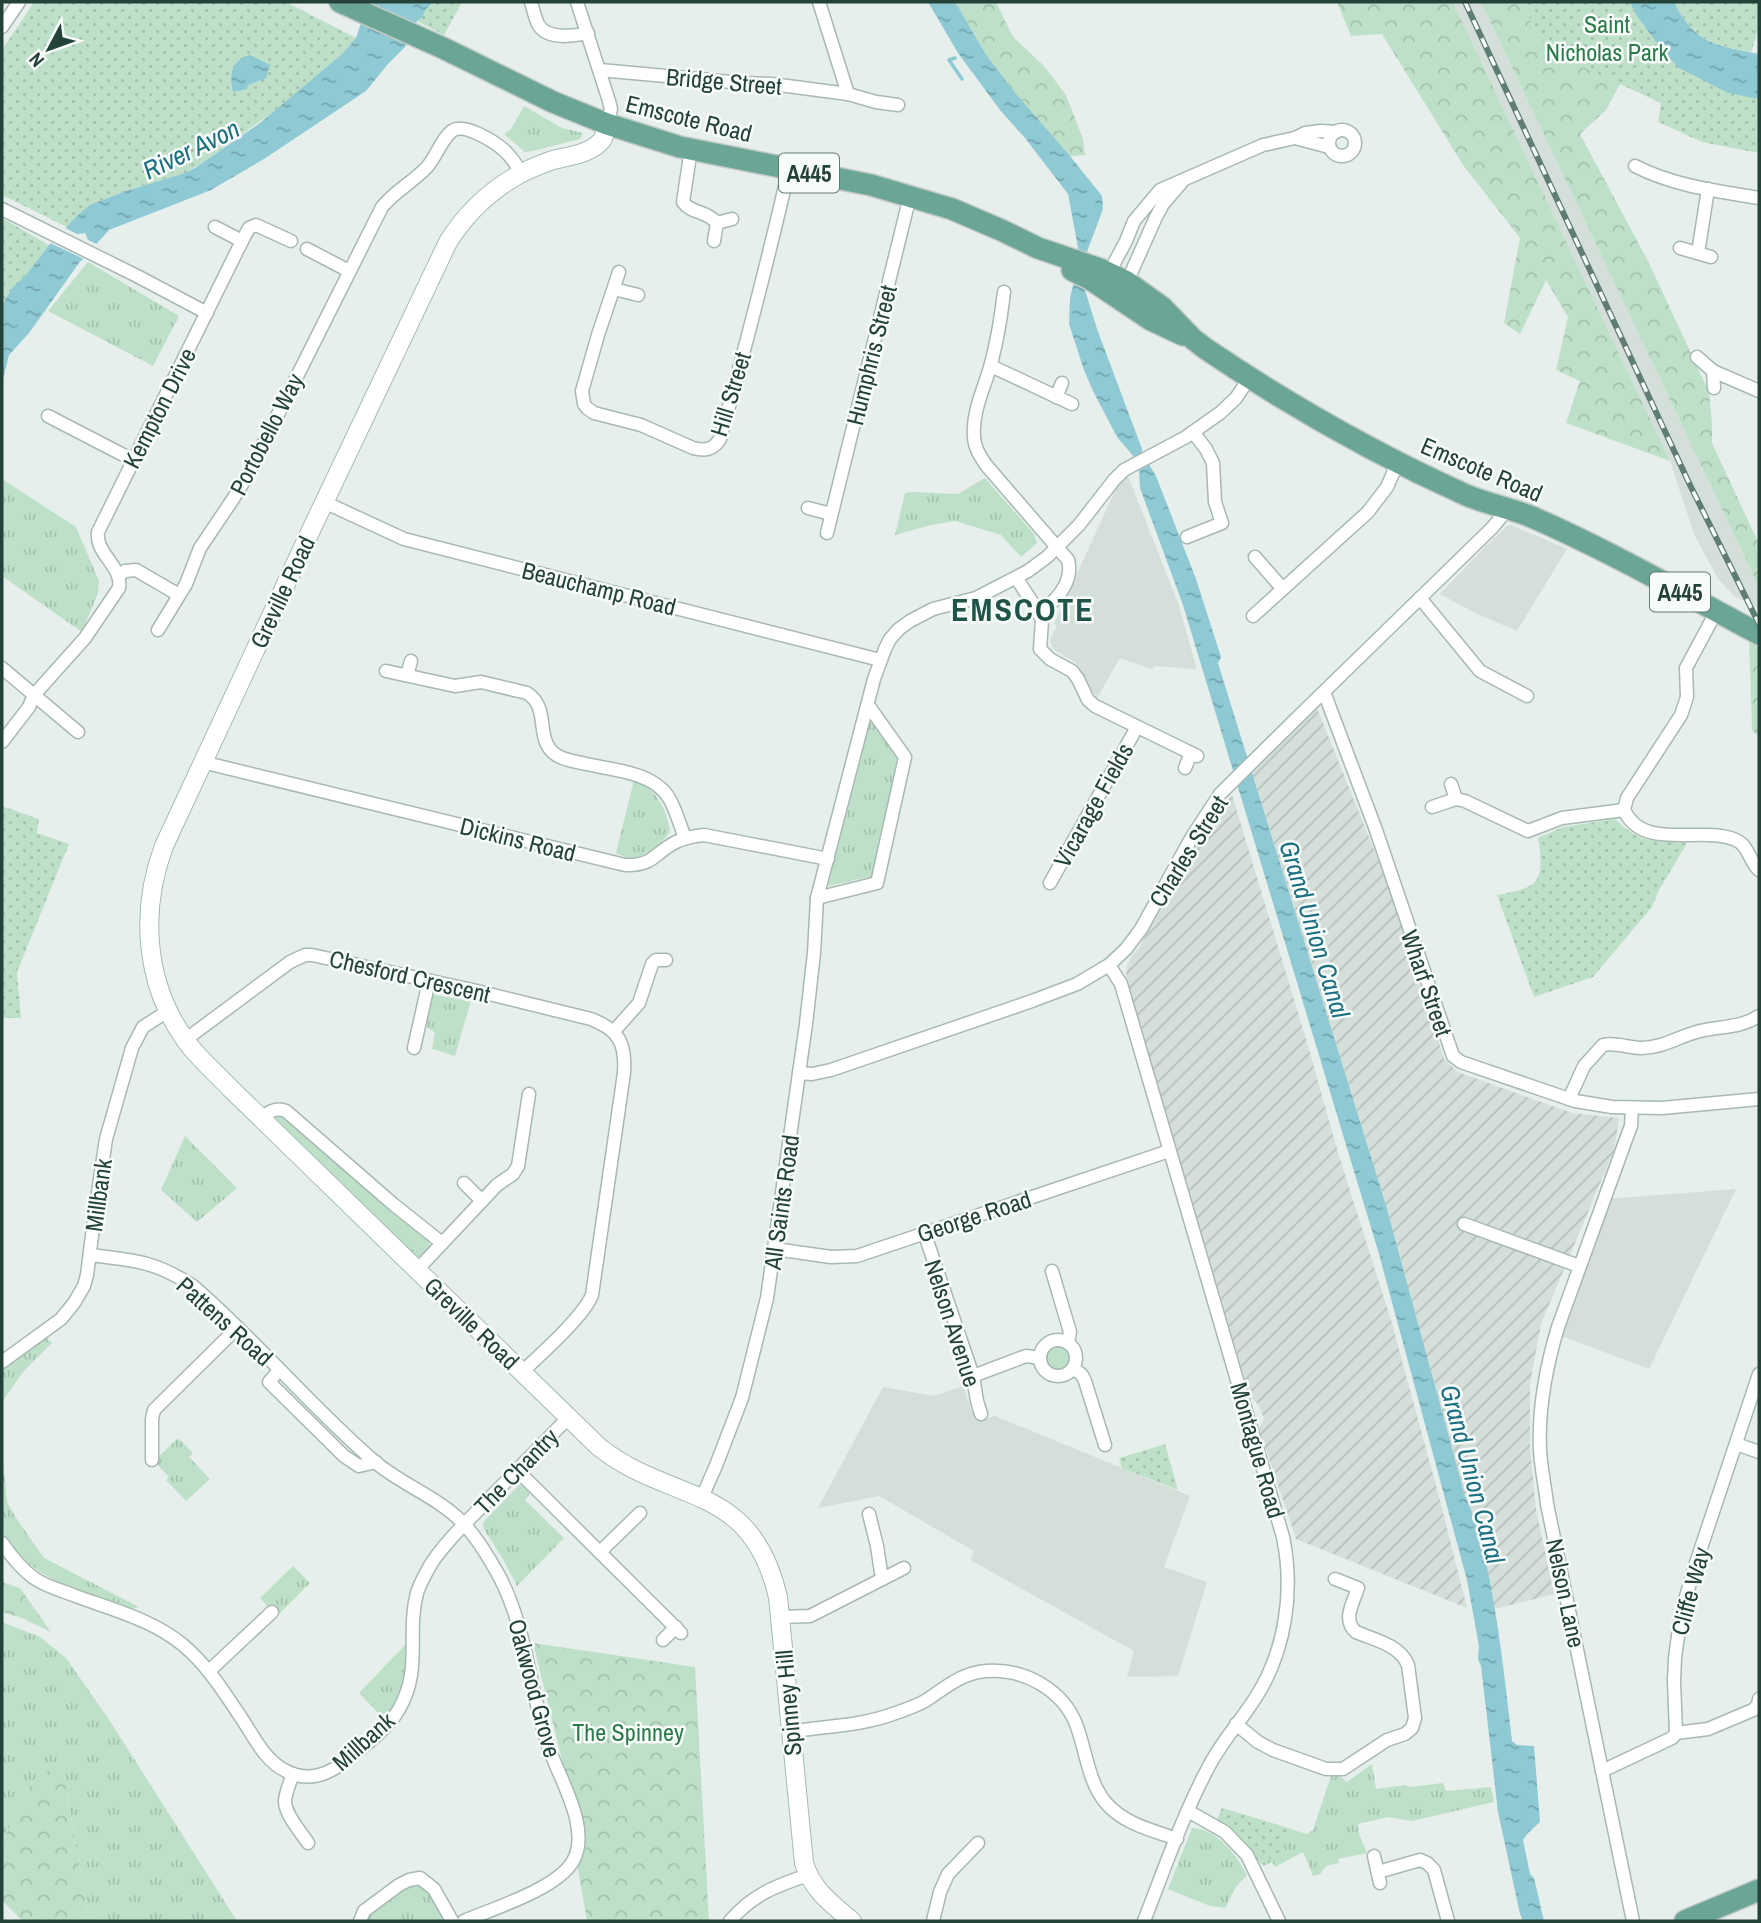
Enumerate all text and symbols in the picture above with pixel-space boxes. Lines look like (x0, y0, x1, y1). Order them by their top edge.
park label: Saint Nicholas Park (1546, 8, 1668, 68)
north arrow (14, 14, 84, 84)
text: N (23, 47, 50, 73)
street label: Bridge Street (665, 60, 784, 102)
street label: Emscote Road (623, 87, 755, 149)
water label: River Avon (137, 111, 245, 187)
road number: A445 (779, 154, 839, 192)
street label: Humphris Street (838, 281, 904, 428)
street label: Kempton Drive (115, 342, 203, 474)
street label: Hill Street (702, 348, 758, 440)
street label: Portobello Way (222, 367, 310, 500)
street label: Emscote Road (1416, 429, 1548, 509)
street label: Greville Road (242, 531, 322, 653)
street label: Beauchamp Road (519, 553, 679, 623)
road number: A445 (1650, 572, 1710, 612)
district label: EMSCOTE (951, 588, 1095, 631)
street label: Vicarage Fields (1046, 737, 1140, 873)
street label: Charles Street (1141, 789, 1235, 913)
street label: Dickins Road (457, 809, 579, 869)
water label: Grand Union Canal (1271, 836, 1359, 1023)
street label: Wharf Street (1394, 926, 1460, 1041)
street label: Chesford Crescent (326, 942, 494, 1010)
street label: All Saints Road (756, 1133, 806, 1272)
street label: Millbank (77, 1156, 119, 1234)
street label: George Road (913, 1183, 1035, 1249)
street label: Nelson Avenue (917, 1255, 989, 1391)
street label: Pattens Road (170, 1269, 280, 1373)
street label: Greville Road (418, 1270, 526, 1376)
street label: Montague Road (1223, 1378, 1293, 1522)
water label: Grand Union Canal (1432, 1381, 1514, 1568)
street label: The Chantry (467, 1421, 565, 1521)
street label: Nelson Lane (1539, 1536, 1593, 1650)
street label: Cliffe Way (1663, 1543, 1717, 1638)
street label: Oakwood Grove (501, 1615, 569, 1761)
street label: Spinney Hill (767, 1649, 809, 1757)
street label: Millbank (325, 1704, 401, 1777)
park label: The Spinney (572, 1716, 684, 1748)

